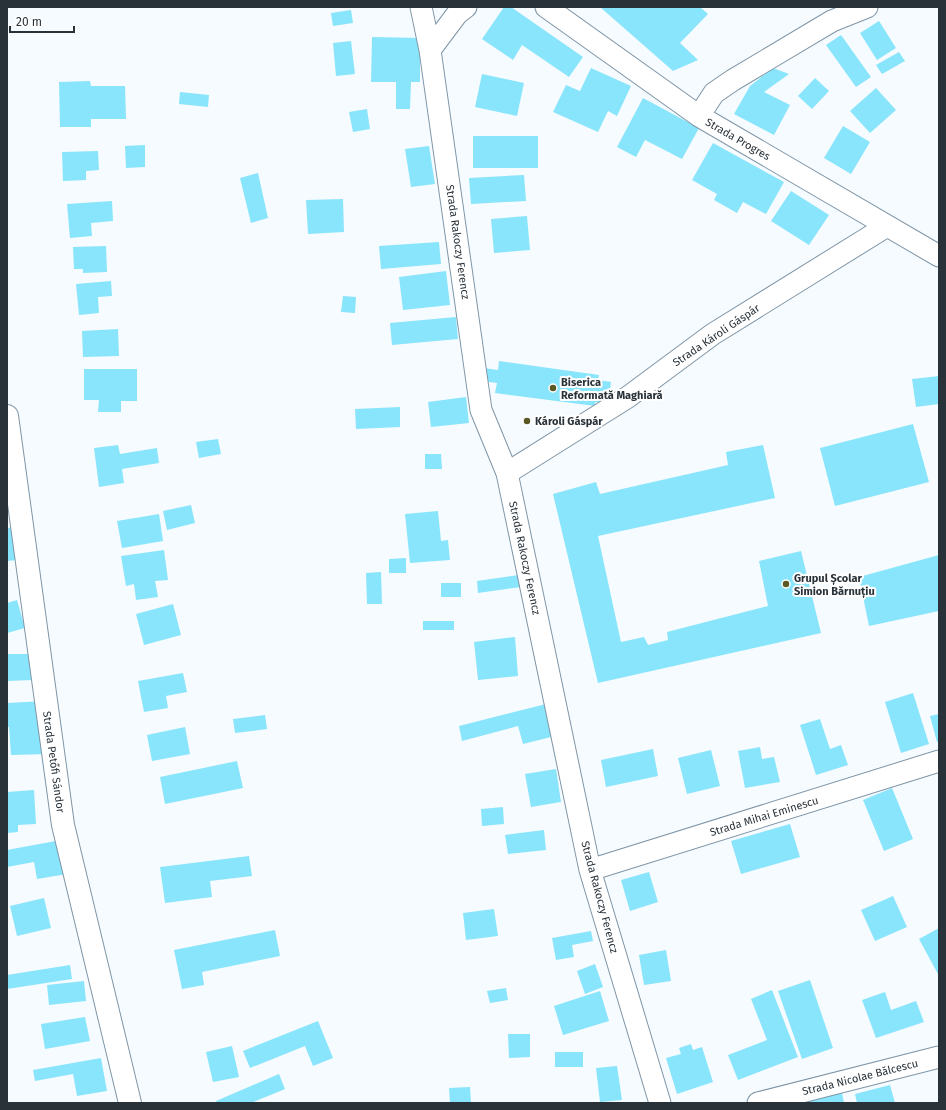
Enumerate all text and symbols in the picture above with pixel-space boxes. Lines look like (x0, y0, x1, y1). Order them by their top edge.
scale bar (10, 8, 74, 34)
text: 20 m (16, 15, 42, 29)
street label: Strada Progres (703, 116, 772, 163)
street label: Strada Rakoczy Ferencz (443, 184, 472, 300)
street label: Strada Károli Gáspár (670, 301, 763, 369)
place label: Biserica Reformată Maghiară (561, 376, 663, 402)
marker: Biserica Reformată Maghiară (548, 383, 558, 393)
place label: Károli Gáspár (535, 415, 603, 428)
marker: Károli Gáspár (522, 416, 532, 426)
street label: Strada Rakoczy Ferencz (506, 500, 543, 616)
place label: Grupul Școlar Simion Bărnuțiu (794, 572, 875, 598)
marker: Grupul Școlar Simion Bărnuțiu (781, 579, 791, 589)
street label: Strada Petőfi Sándor (40, 710, 67, 814)
street label: Strada Mihai Eminescu (708, 794, 820, 839)
street label: Strada Rakoczy Ferencz (578, 840, 621, 955)
street label: Strada Nicolae Bălcescu (801, 1057, 919, 1098)

